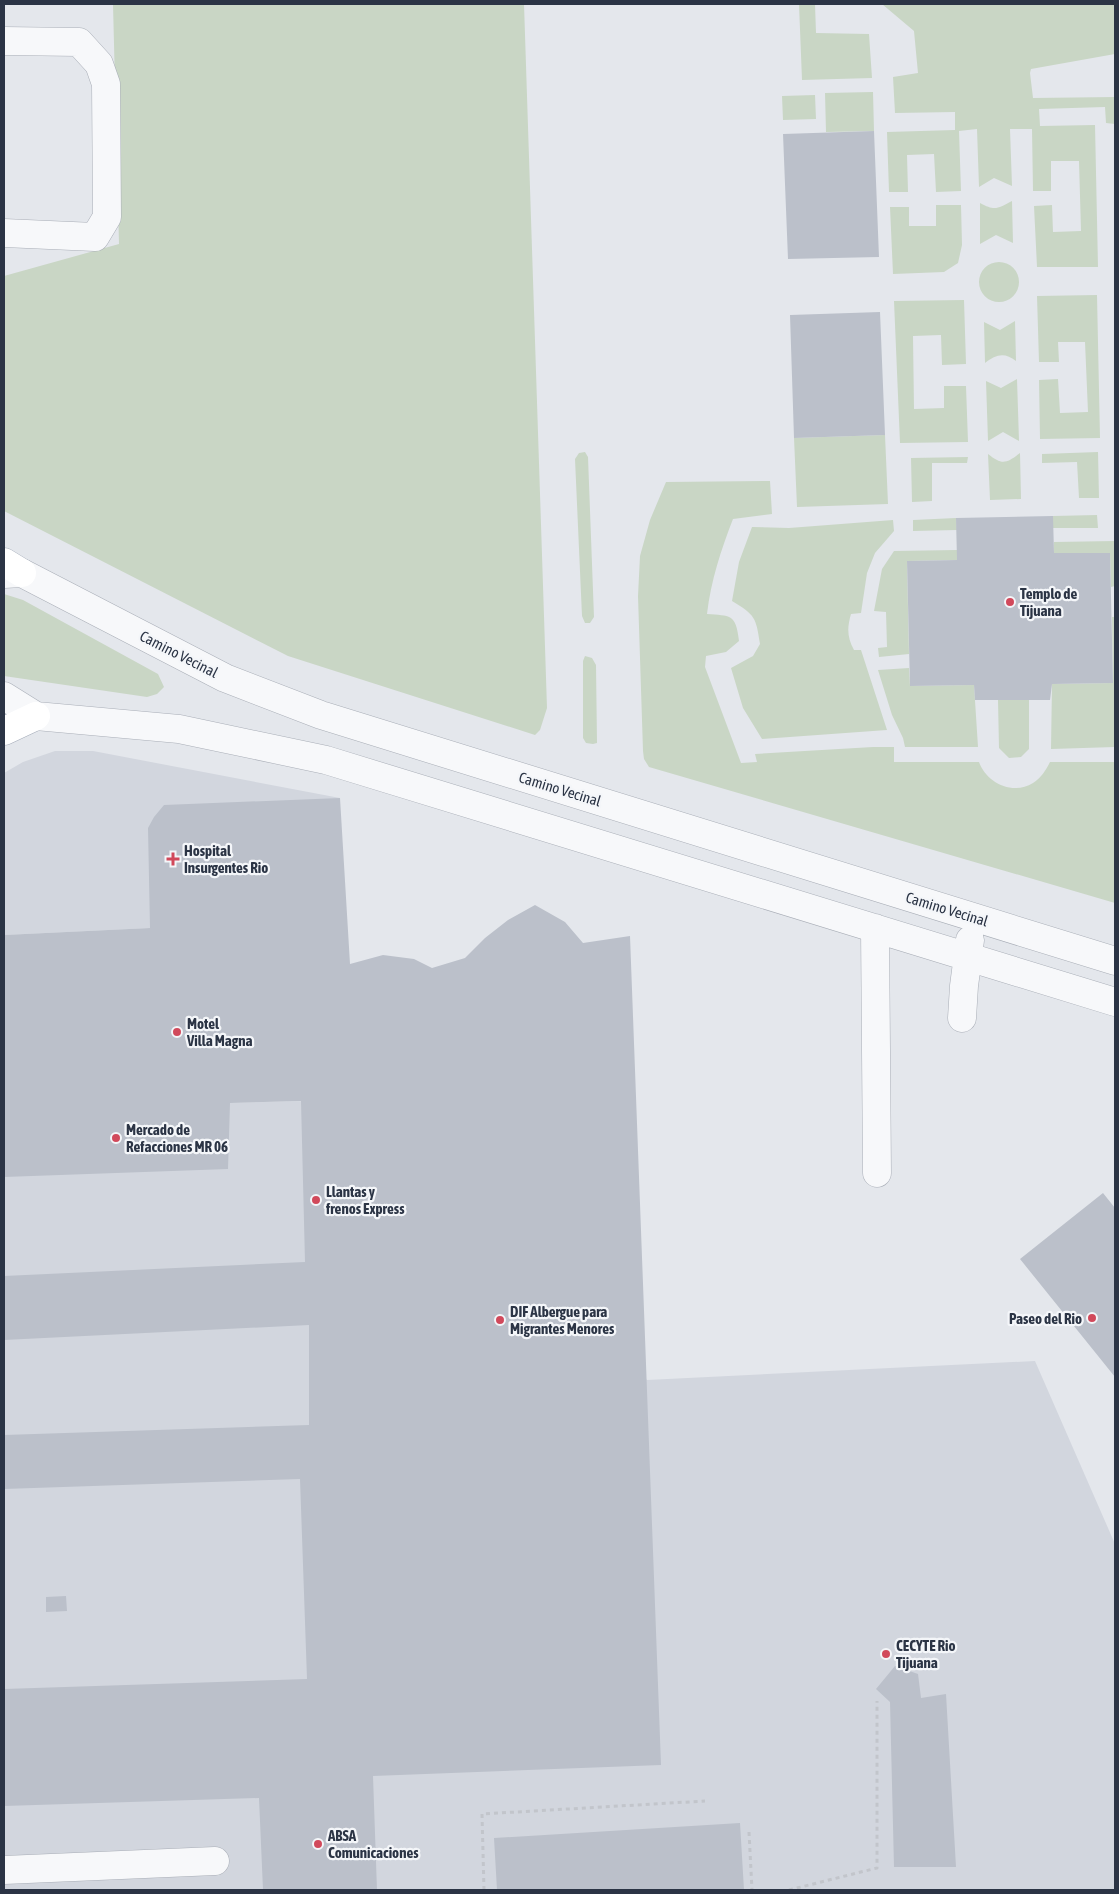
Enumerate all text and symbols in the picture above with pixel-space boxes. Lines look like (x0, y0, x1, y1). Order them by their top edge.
place label: Templo de Tijuana (1020, 585, 1077, 619)
marker: Templo de Tijuana (1004, 596, 1016, 608)
street label: Camino Vecinal (137, 627, 221, 681)
street label: Camino Vecinal (517, 768, 603, 810)
place label: Hospital Insurgentes Rio (184, 842, 268, 876)
marker: Hospital Insurgentes Rio (166, 852, 180, 866)
street label: Camino Vecinal (904, 888, 990, 930)
place label: Motel Villa Magna (186, 1015, 253, 1049)
marker: Motel Villa Magna (171, 1026, 183, 1038)
place label: Mercado de Refacciones MR 06 (126, 1121, 228, 1155)
marker: Mercado de Refacciones MR 06 (110, 1132, 122, 1144)
place label: Llantas y frenos Express (325, 1183, 405, 1217)
marker: Llantas y frenos Express (310, 1194, 322, 1206)
place label: DIF Albergue para Migrantes Menores (510, 1303, 615, 1337)
place label: Paseo del Rio (1009, 1310, 1082, 1327)
marker: Paseo del Rio (1086, 1312, 1098, 1324)
marker: DIF Albergue para Migrantes Menores (494, 1314, 506, 1326)
place label: CECYTE Rio Tijuana (896, 1637, 956, 1671)
marker: CECYTE Rio Tijuana (880, 1648, 892, 1660)
place label: ABSA Comunicaciones (327, 1827, 419, 1861)
marker: ABSA Comunicaciones (312, 1838, 324, 1850)

